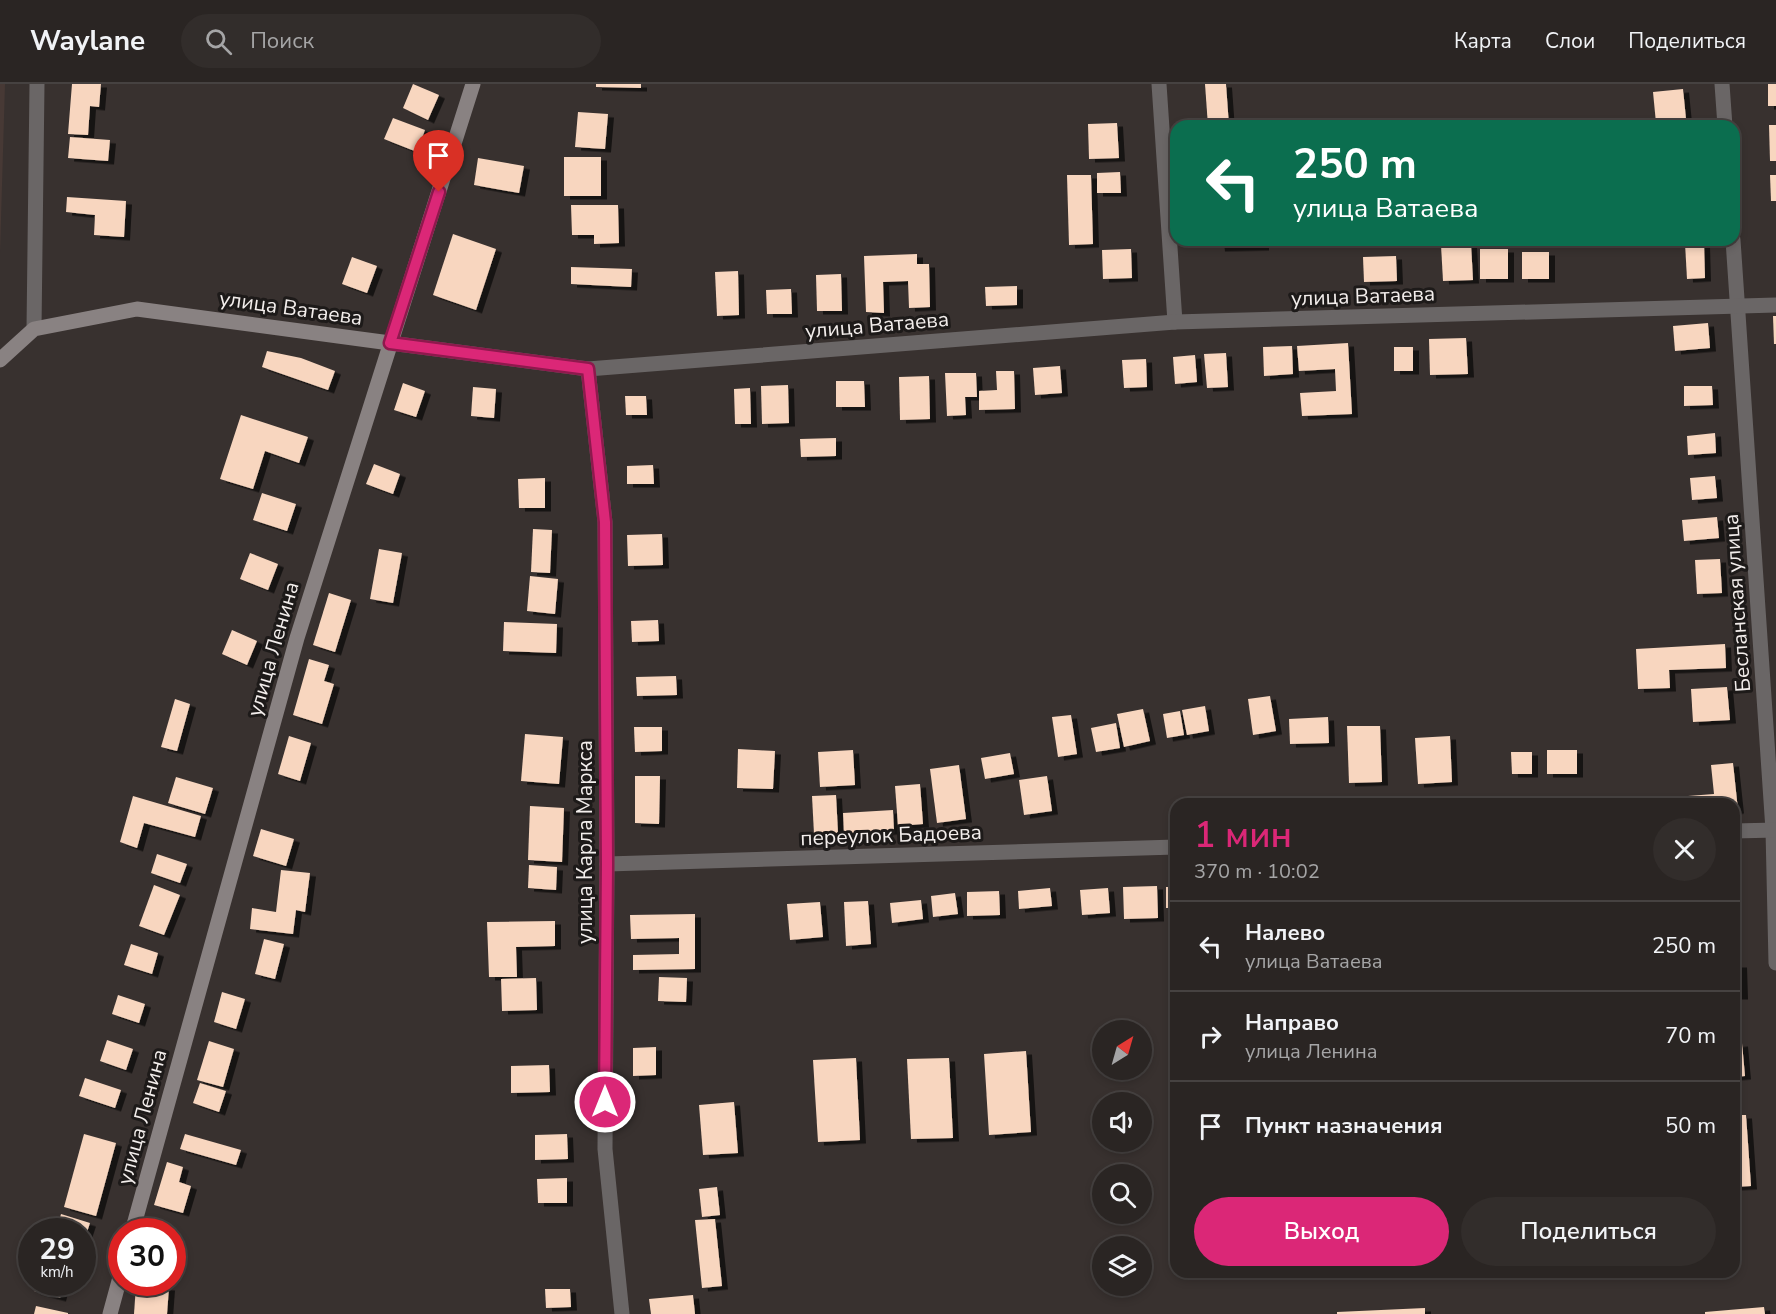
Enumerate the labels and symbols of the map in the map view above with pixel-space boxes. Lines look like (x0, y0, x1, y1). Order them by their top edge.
pin (413, 130, 464, 192)
street label: улица Ватаева (1290, 279, 1436, 313)
street label: улица Ватаева (218, 284, 364, 332)
street label: улица Ватаева (804, 305, 950, 345)
street label: Бесланская улица (1717, 513, 1757, 693)
street label: улица Ленина (240, 578, 306, 720)
street label: улица Карла Маркса (571, 740, 599, 944)
street label: переулок Бадоева (800, 818, 982, 852)
north arrow (1092, 1020, 1152, 1080)
street label: улица Ленина (110, 1046, 174, 1188)
position arrow (573, 1070, 637, 1134)
speed limit sign: 30 (108, 1218, 186, 1296)

